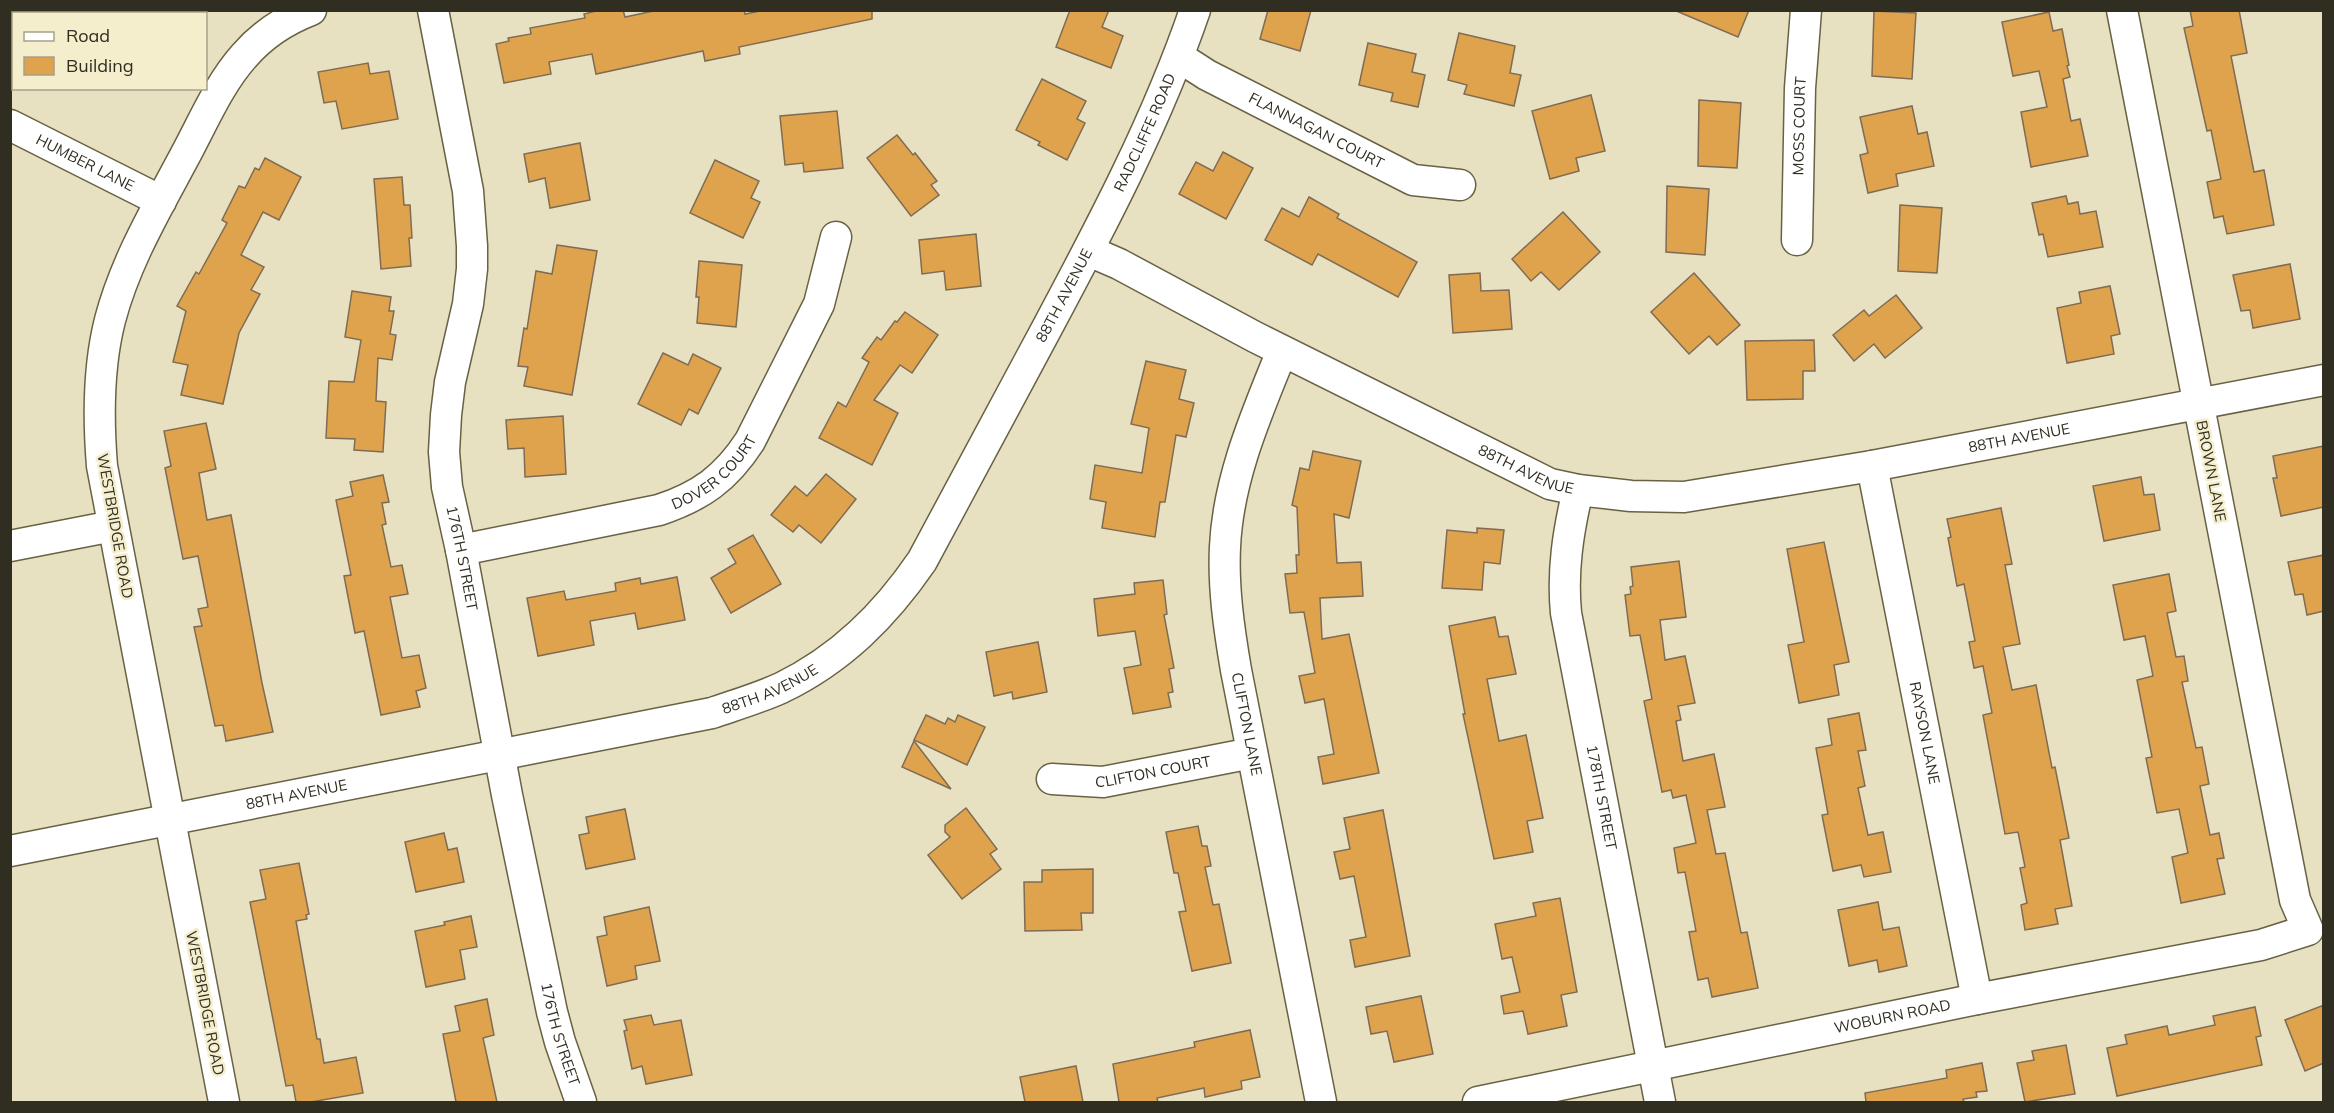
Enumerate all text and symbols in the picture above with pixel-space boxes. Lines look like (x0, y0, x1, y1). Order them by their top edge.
legend (12, 12, 207, 90)
text: Road (66, 24, 110, 47)
text: Building (66, 54, 134, 77)
street label: RADCLIFFE ROAD (1109, 70, 1179, 195)
street label: MOSS COURT (1788, 76, 1810, 176)
street label: FLANNAGAN COURT (1246, 88, 1387, 173)
street label: HUMBER LANE (33, 130, 138, 195)
street label: 88TH AVENUE (1031, 245, 1096, 345)
street label: 88TH AVENUE (1967, 419, 2072, 456)
street label: BROWN LANE (2192, 419, 2231, 523)
street label: DOVER COURT (668, 432, 760, 514)
street label: 88TH AVENUE (1475, 440, 1576, 498)
street label: WESTBRIDGE ROAD (93, 452, 138, 600)
street label: 176TH STREET (442, 504, 482, 612)
street label: 88TH AVENUE (719, 659, 821, 718)
street label: CLIFTON LANE (1228, 671, 1267, 777)
street label: RAYSON LANE (1906, 680, 1944, 786)
street label: 178TH STREET (1583, 743, 1621, 852)
street label: CLIFTON COURT (1095, 751, 1212, 791)
street label: 88TH AVENUE (244, 775, 349, 813)
street label: WESTBRIDGE ROAD (182, 929, 229, 1077)
street label: 176TH STREET (537, 981, 585, 1088)
street label: WOBURN ROAD (1832, 995, 1952, 1037)

